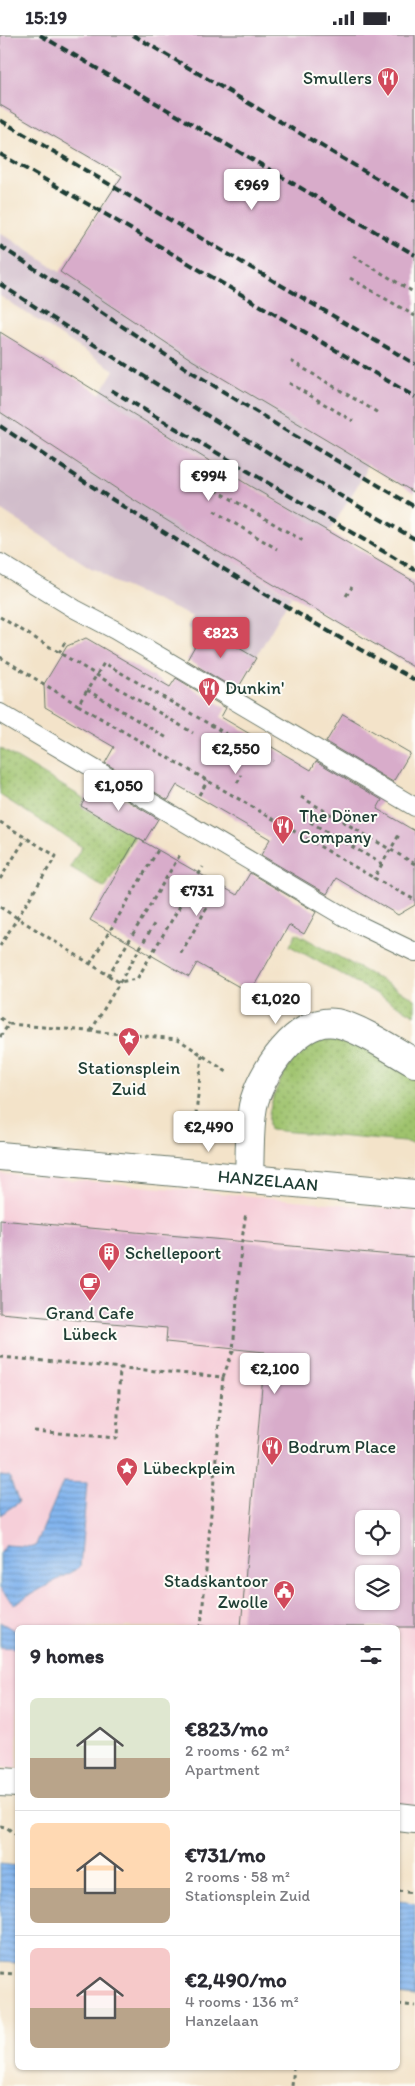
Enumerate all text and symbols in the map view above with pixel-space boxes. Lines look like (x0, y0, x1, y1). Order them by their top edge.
text: 15:19 (25, 6, 67, 29)
restaurant icon: Smullers (376, 66, 400, 97)
place label: Smullers (303, 67, 372, 89)
pin: €969 (222, 169, 282, 211)
text: €969 (235, 175, 269, 194)
pin: €994 (179, 459, 239, 502)
text: €994 (191, 466, 227, 485)
pin: €823 (191, 617, 251, 659)
text: €823 (203, 623, 239, 642)
restaurant icon: Dunkin' (197, 676, 221, 707)
place label: Dunkin' (225, 677, 284, 699)
pin: €2,550 (195, 733, 277, 775)
text: €2,550 (212, 739, 260, 758)
pin: €1,050 (78, 769, 160, 812)
text: €1,050 (95, 776, 143, 795)
place label: The Döner Company (299, 805, 378, 848)
restaurant icon: The Döner Company (271, 814, 295, 845)
pin: €731 (167, 875, 227, 917)
text: €731 (180, 881, 214, 900)
pin: €1,020 (235, 983, 317, 1025)
text: €1,020 (252, 989, 300, 1008)
place icon: Stationsplein Zuid (117, 1026, 141, 1057)
place label: Stationsplein Zuid (78, 1057, 180, 1100)
pin: €2,490 (168, 1111, 250, 1153)
text: €2,490 (184, 1117, 234, 1136)
street label: HANZELAAN (217, 1165, 319, 1196)
building icon: Schellepoort (97, 1241, 121, 1272)
place label: Schellepoort (125, 1242, 221, 1264)
cafe icon: Grand Cafe Lübeck (78, 1271, 102, 1302)
place label: Grand Cafe Lübeck (46, 1302, 134, 1345)
pin: €2,100 (234, 1353, 316, 1395)
text: €2,100 (251, 1359, 299, 1378)
restaurant icon: Bodrum Place (260, 1435, 284, 1466)
place label: Bodrum Place (288, 1436, 396, 1458)
place icon: Lübeckplein (115, 1456, 139, 1487)
place label: Lübeckplein (143, 1457, 235, 1479)
map controls (355, 1510, 400, 1610)
button: locate (355, 1510, 400, 1555)
button: layers (355, 1565, 400, 1610)
place label: Stadskantoor Zwolle (164, 1570, 269, 1613)
public building icon: Stadskantoor Zwolle (272, 1579, 296, 1610)
icon: filters (357, 1641, 385, 1669)
text: 9 homes (30, 1643, 104, 1668)
text: €823/mo (185, 1716, 268, 1741)
icon: home (70, 1718, 130, 1778)
text: 2 rooms · 62 m² (185, 1741, 290, 1760)
text: Apartment (185, 1760, 260, 1779)
text: €731/mo (185, 1842, 266, 1867)
icon: home (70, 1843, 130, 1903)
text: 2 rooms · 58 m² (185, 1867, 290, 1886)
text: Stationsplein Zuid (185, 1886, 310, 1905)
text: €2,490/mo (185, 1967, 287, 1992)
icon: home (70, 1968, 130, 2028)
text: 4 rooms · 136 m² (185, 1992, 299, 2011)
text: Hanzelaan (185, 2011, 259, 2030)

